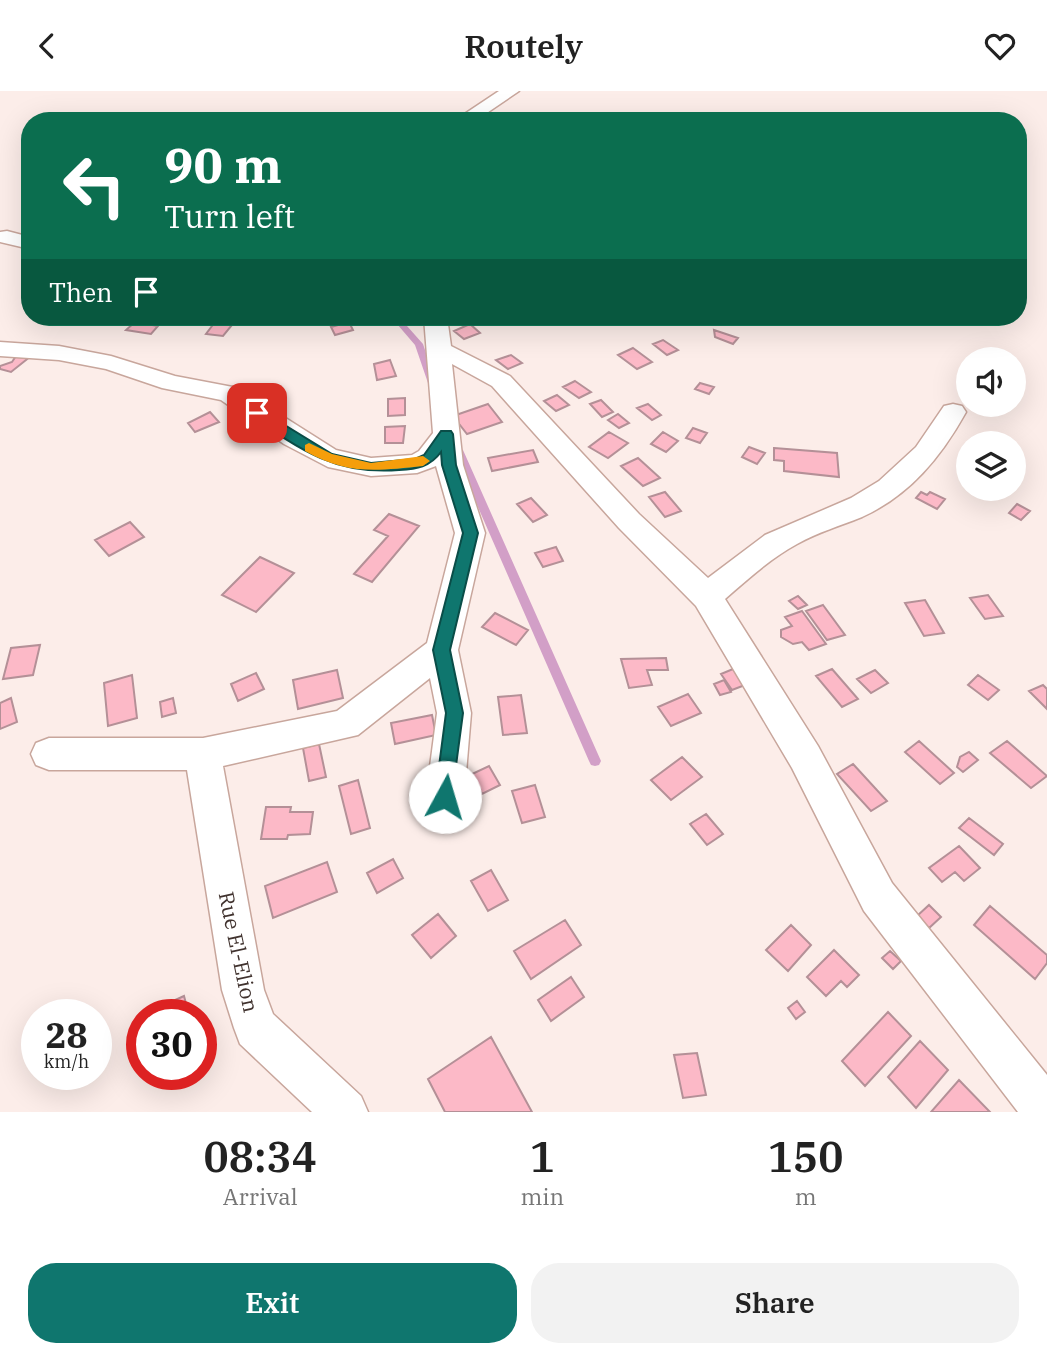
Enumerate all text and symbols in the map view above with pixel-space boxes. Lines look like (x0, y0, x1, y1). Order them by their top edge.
text: Routely (464, 25, 583, 67)
icon: back (28, 27, 66, 65)
icon: heart (981, 27, 1019, 65)
text: 90 m (164, 133, 282, 196)
icon: left (49, 140, 140, 231)
text: Turn left (164, 195, 295, 237)
icon: arrive (127, 273, 165, 311)
text: Then (49, 275, 113, 309)
map controls (956, 347, 1026, 501)
button: sound (956, 347, 1026, 417)
pin (227, 383, 287, 443)
icon: arrive (238, 394, 276, 432)
button: layers (956, 431, 1026, 501)
position arrow (408, 760, 482, 834)
street label: Rue El-Elion (213, 889, 265, 1015)
speed limit sign: 30 (126, 999, 217, 1090)
text: 28 (45, 1012, 88, 1058)
text: km/h (44, 1050, 89, 1073)
text: 08:34 (204, 1129, 317, 1184)
text: 1 (530, 1129, 555, 1184)
text: 150 (768, 1129, 843, 1184)
text: Arrival (223, 1181, 298, 1211)
text: min (520, 1181, 564, 1211)
text: m (795, 1181, 817, 1211)
button: Exit (28, 1263, 517, 1343)
button: Share (531, 1263, 1019, 1343)

